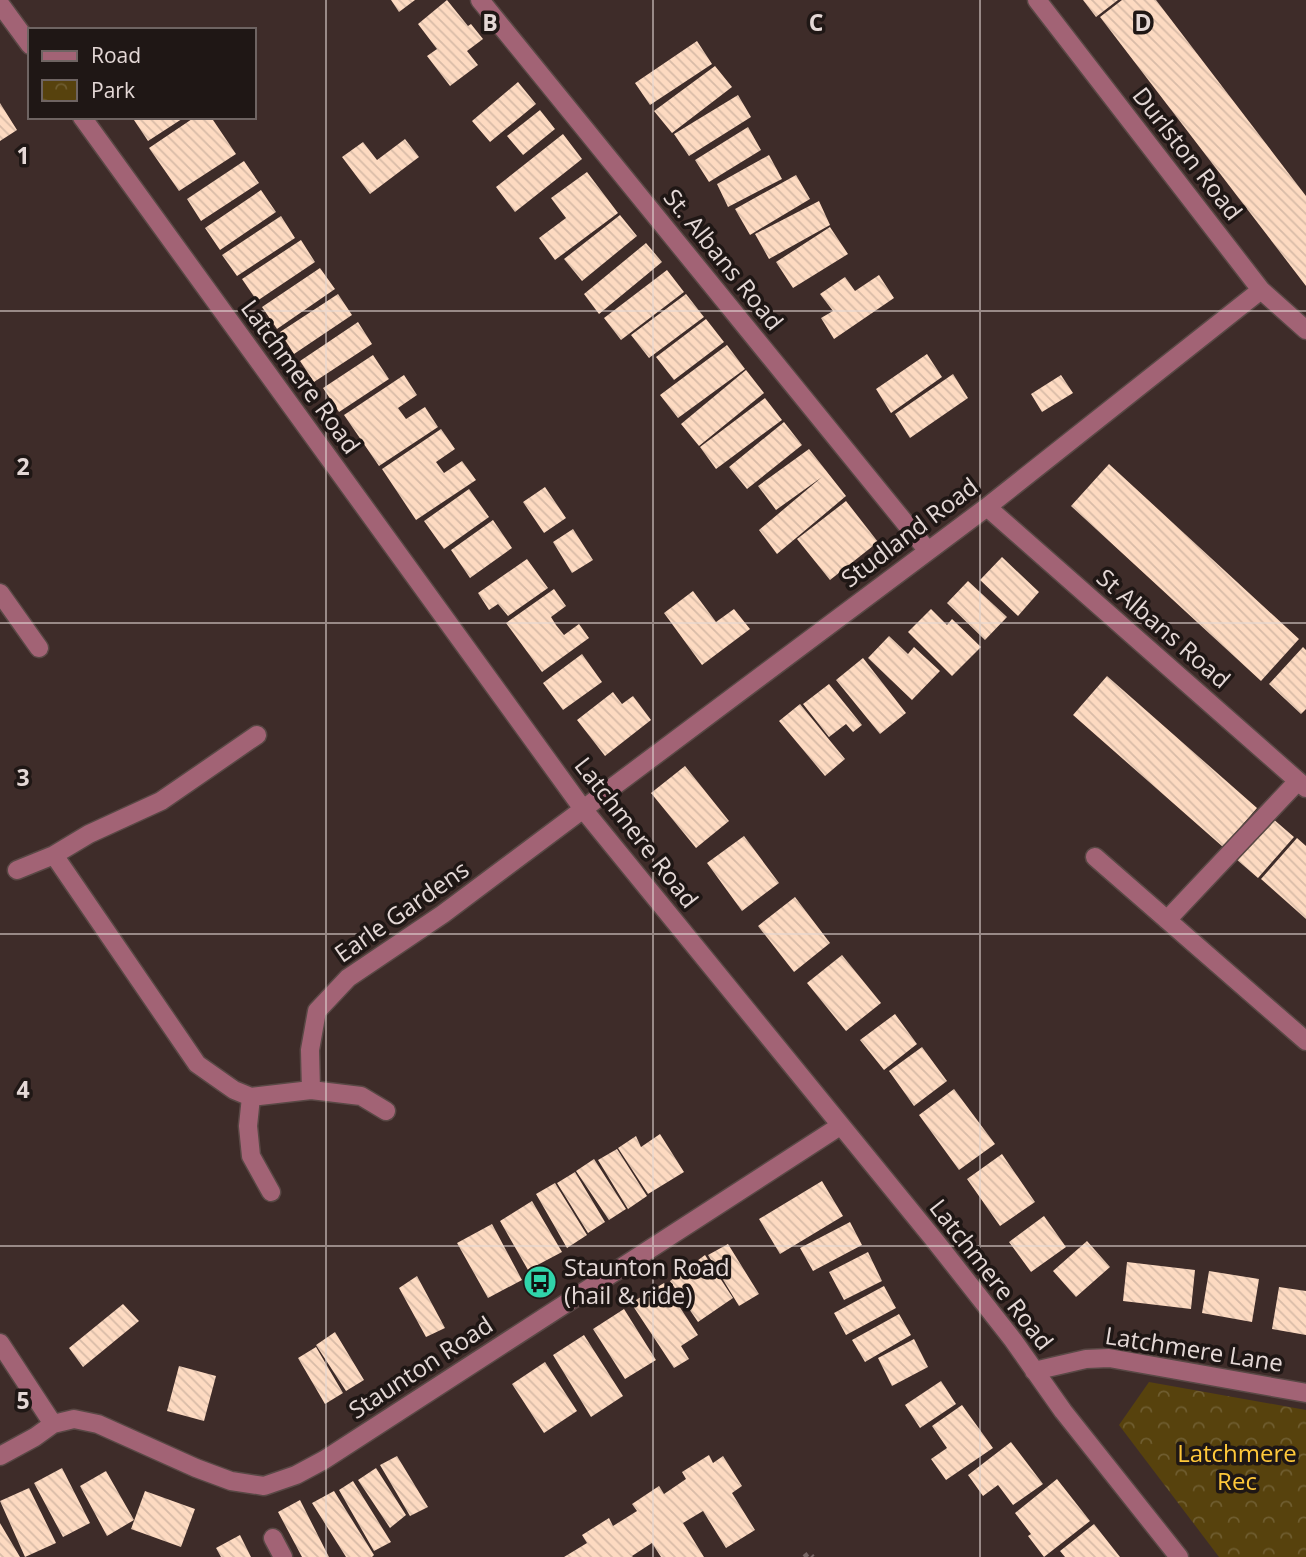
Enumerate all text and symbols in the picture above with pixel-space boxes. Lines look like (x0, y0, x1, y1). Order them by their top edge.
text: B (482, 6, 498, 38)
text: C (809, 6, 823, 38)
text: D (1134, 6, 1152, 38)
legend (28, 28, 256, 119)
text: Road (91, 41, 141, 69)
text: Park (91, 76, 135, 104)
street label: Durlston Road (1126, 80, 1251, 227)
text: 1 (16, 139, 30, 171)
street label: St. Albans Road (657, 181, 791, 337)
street label: Latchmere Road (234, 292, 368, 460)
text: 2 (16, 450, 30, 482)
street label: Studland Road (834, 469, 984, 594)
street label: St Albans Road (1090, 561, 1238, 695)
street label: Latchmere Road (568, 750, 707, 914)
text: 3 (16, 761, 30, 793)
street label: Earle Gardens (327, 852, 475, 969)
text: 4 (16, 1073, 30, 1105)
street label: Latchmere Road (923, 1192, 1062, 1356)
place label: Staunton Road (hail & ride) (564, 1250, 730, 1311)
bus stop icon: Staunton Road (hail & ride) (521, 1263, 559, 1301)
street label: Staunton Road (342, 1308, 499, 1426)
street label: Latchmere Lane (1103, 1318, 1286, 1379)
text: 5 (16, 1384, 30, 1416)
park label: Latchmere Rec (1177, 1436, 1297, 1497)

